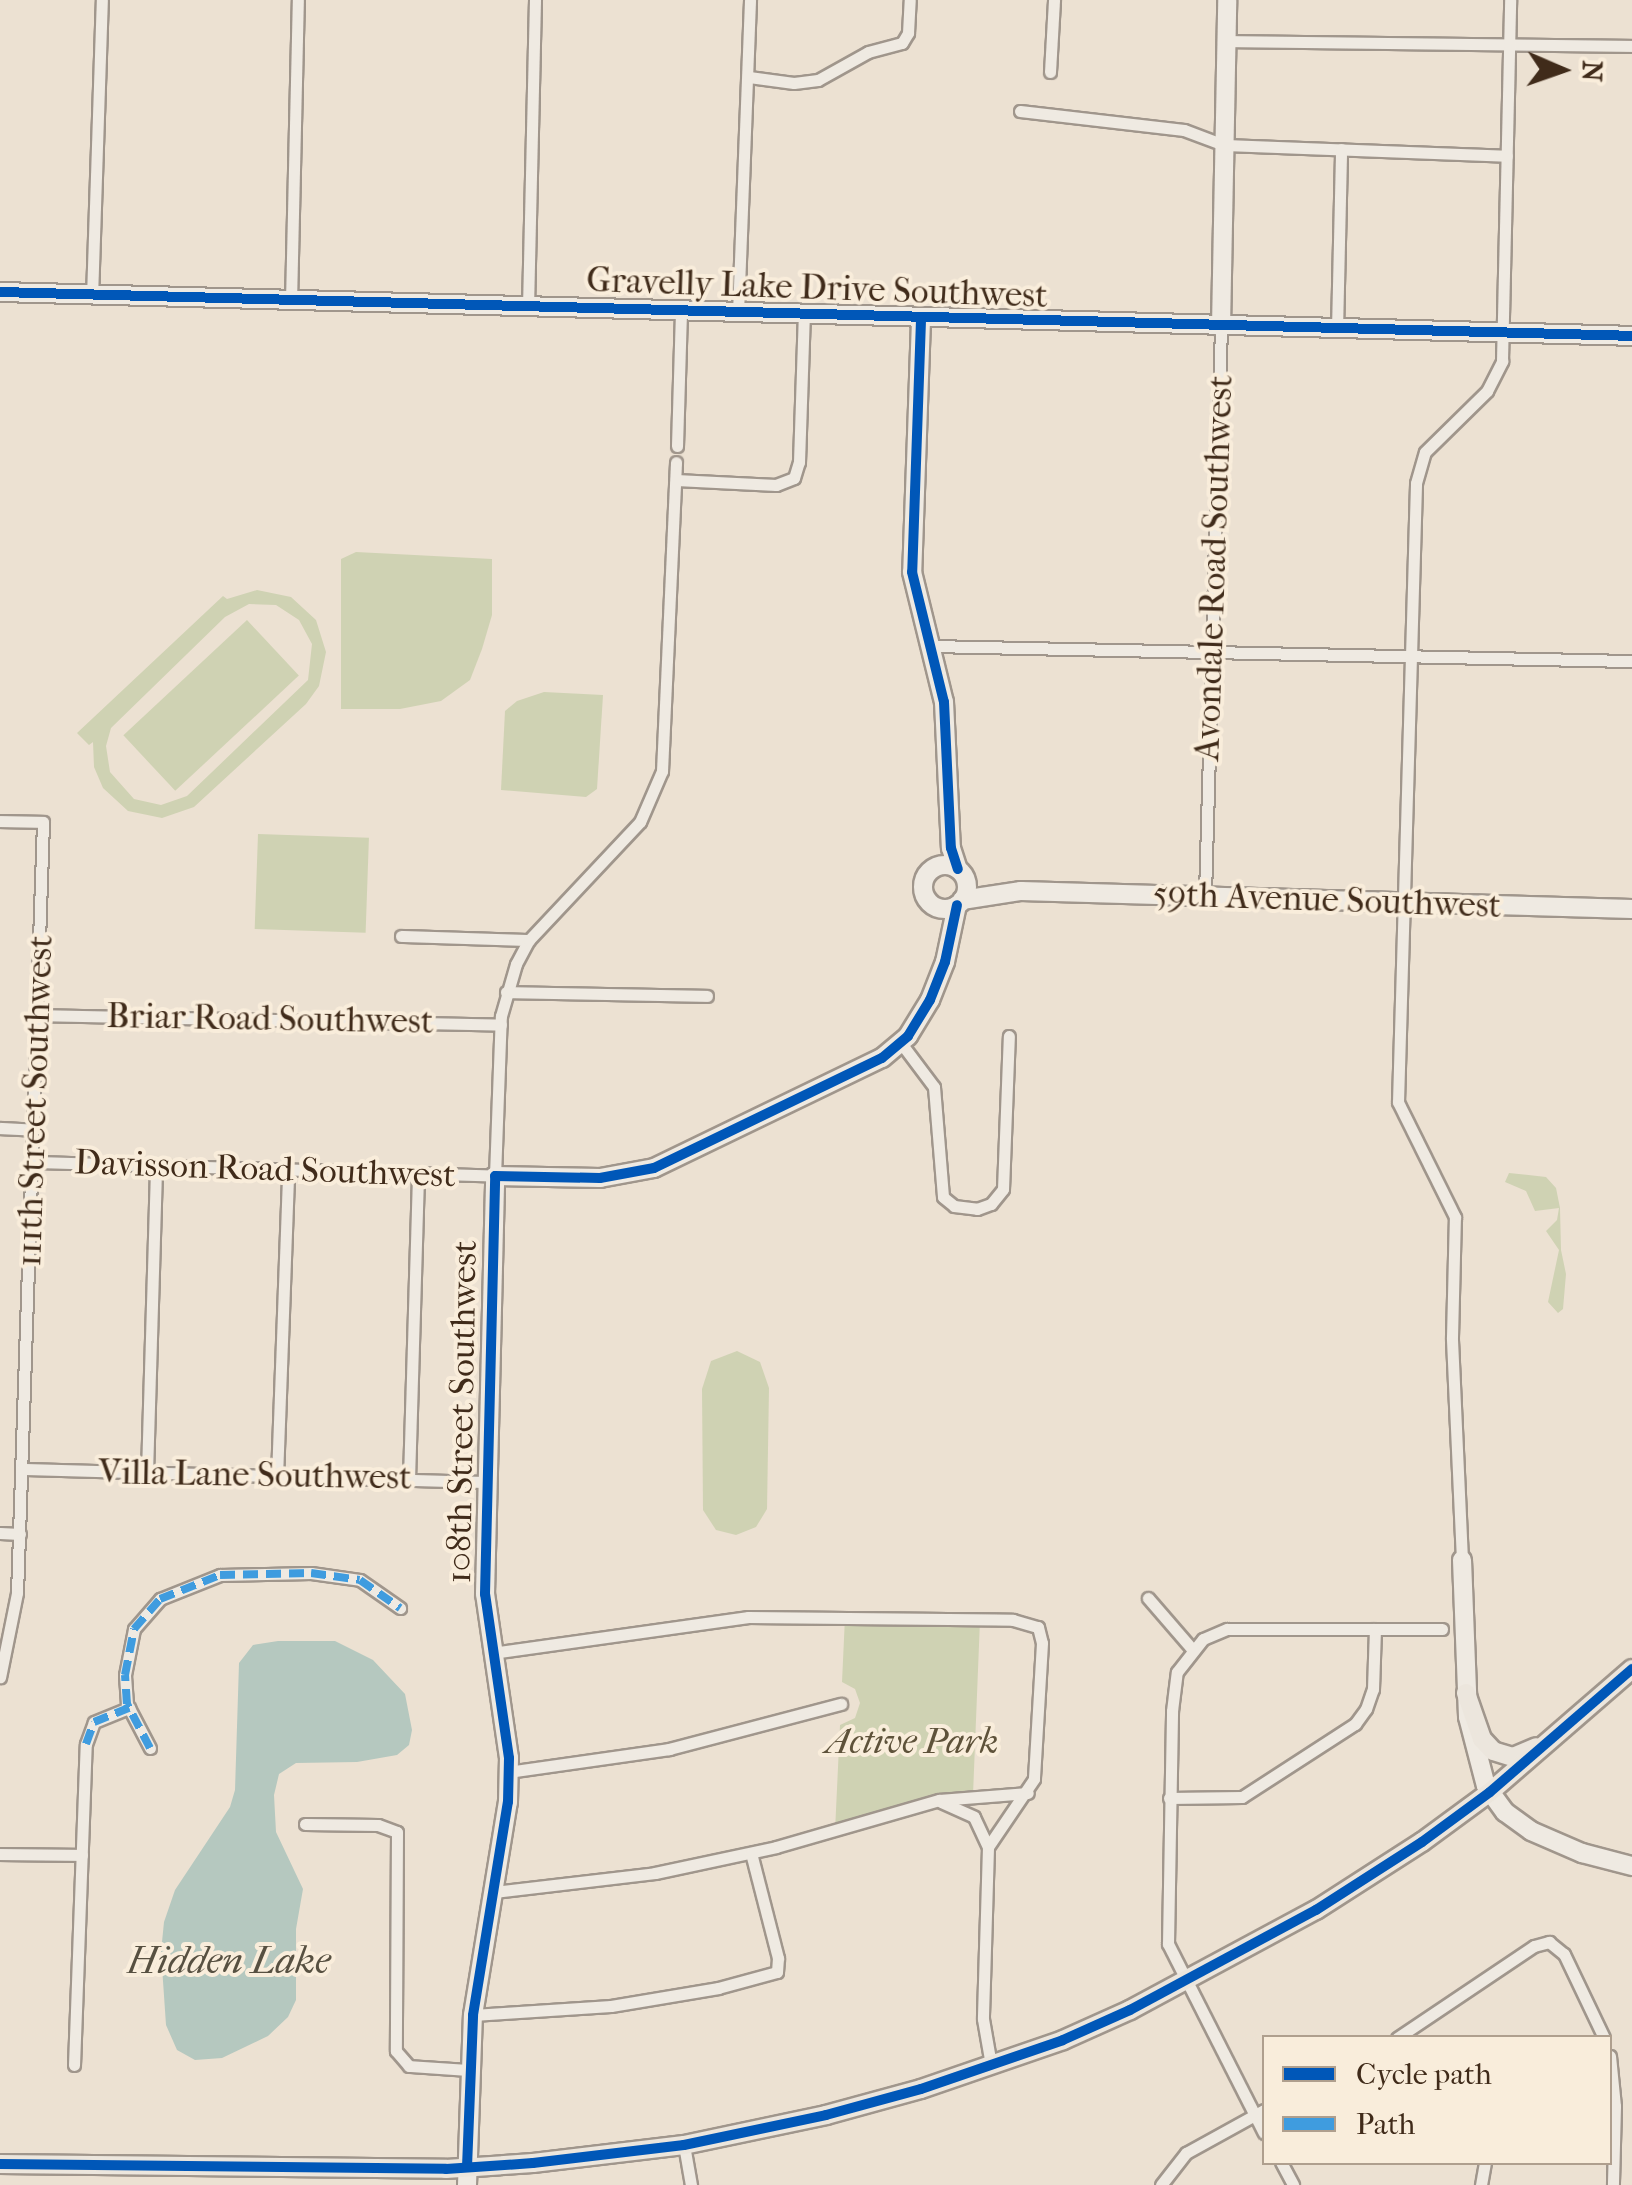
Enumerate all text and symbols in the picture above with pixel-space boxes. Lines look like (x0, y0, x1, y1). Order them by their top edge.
north arrow (1512, 20, 1612, 120)
text: N (1576, 60, 1609, 82)
street label: Gravelly Lake Drive Southwest (586, 259, 1048, 317)
street label: Avondale Road Southwest (1186, 374, 1242, 762)
street label: 59th Avenue Southwest (1152, 873, 1502, 927)
street label: 111th Street Southwest (8, 935, 62, 1267)
street label: Briar Road Southwest (106, 995, 434, 1043)
street label: Davisson Road Southwest (74, 1141, 456, 1197)
street label: 108th Street Southwest (438, 1240, 486, 1584)
street label: Villa Lane Southwest (98, 1451, 412, 1499)
park label: Active Park (826, 1721, 998, 1763)
water label: Hidden Lake (127, 1938, 331, 1984)
legend (1262, 2035, 1612, 2165)
text: Cycle path (1356, 2057, 1492, 2092)
text: Path (1356, 2107, 1415, 2142)

